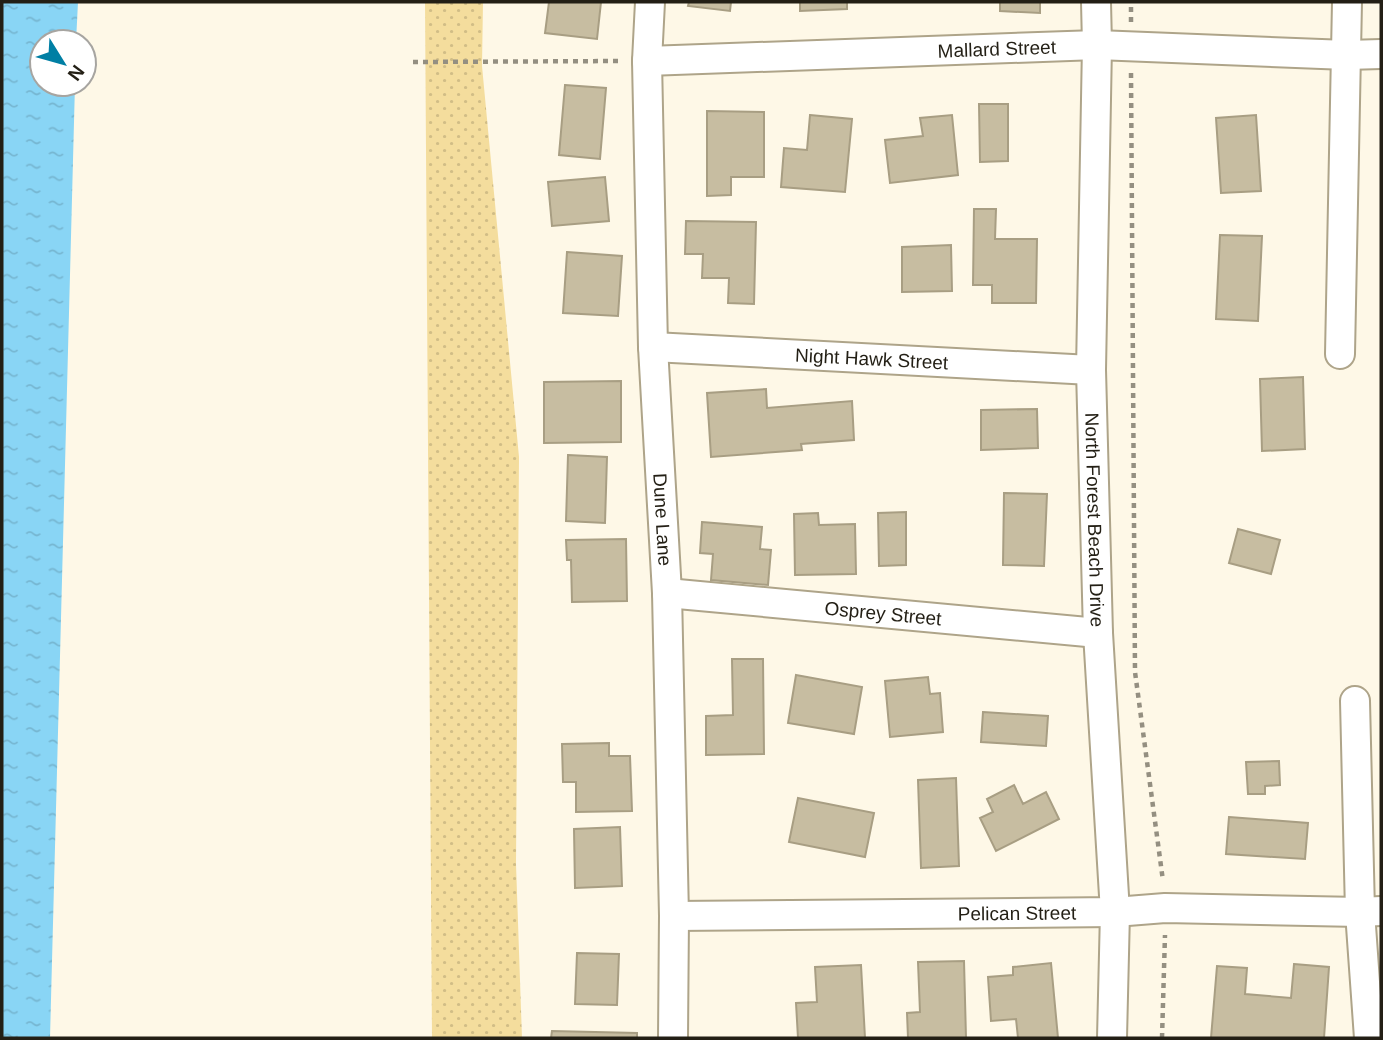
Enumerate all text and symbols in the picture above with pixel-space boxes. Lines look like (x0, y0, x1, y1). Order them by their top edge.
north arrow (28, 28, 98, 98)
street label: Mallard Street (937, 36, 1057, 61)
text: N (64, 61, 89, 85)
street label: Night Hawk Street (795, 344, 949, 373)
street label: North Forest Beach Drive (1082, 412, 1108, 627)
street label: Dune Lane (650, 473, 676, 567)
street label: Osprey Street (824, 597, 943, 629)
street label: Pelican Street (958, 902, 1077, 924)

